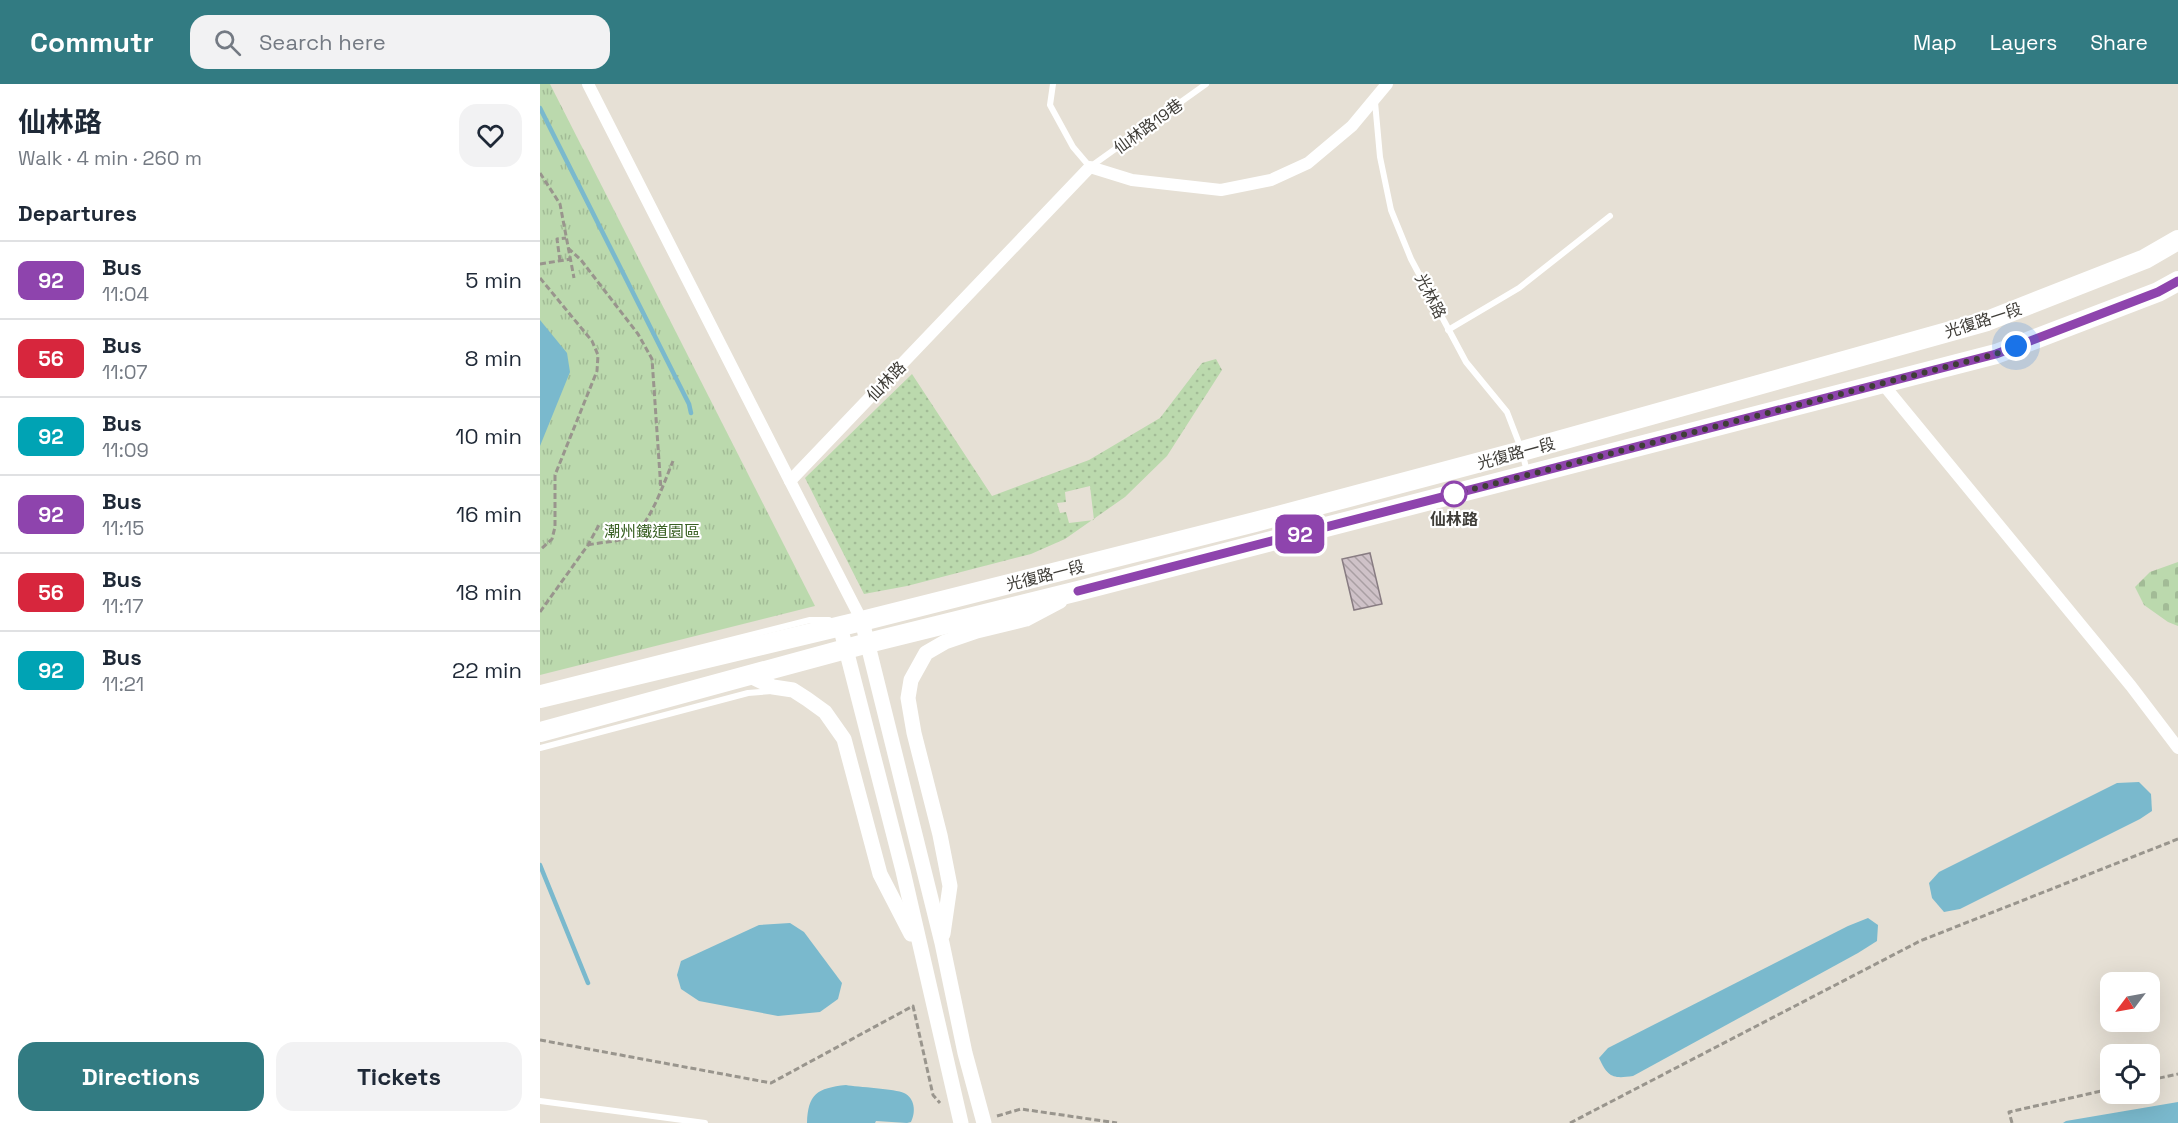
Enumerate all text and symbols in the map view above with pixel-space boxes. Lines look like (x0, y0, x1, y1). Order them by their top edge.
search box (190, 15, 610, 69)
text: Commutr (30, 24, 154, 60)
icon: search (211, 26, 244, 59)
text: Search here (259, 28, 386, 56)
text: Map (1913, 29, 1957, 56)
text: Layers (1990, 29, 2057, 56)
text: Share (2090, 29, 2148, 56)
street label: 仙林路19巷 (1110, 94, 1187, 159)
text: 仙林路 (18, 104, 102, 140)
button: heart (459, 104, 522, 167)
text: Walk · 4 min · 260 m (18, 145, 202, 171)
text: Departures (18, 199, 137, 227)
text: Bus (102, 253, 142, 281)
text: 5 min (465, 266, 522, 294)
text: 92 (38, 267, 64, 294)
street label: 光林路 (1410, 270, 1451, 322)
text: 11:04 (102, 281, 149, 307)
street label: 光復路一段 (1942, 298, 2024, 343)
text: Bus (102, 331, 142, 359)
your location (2001, 331, 2031, 361)
text: 8 min (465, 344, 522, 372)
text: 56 (38, 345, 64, 372)
street label: 仙林路 (862, 357, 911, 406)
text: 11:07 (102, 359, 148, 385)
text: Bus (102, 409, 142, 437)
text: 10 min (455, 422, 522, 450)
text: 92 (38, 423, 64, 450)
street label: 光復路一段 (1475, 433, 1557, 474)
text: 11:09 (102, 437, 149, 463)
marker: 仙林路 (1441, 481, 1467, 507)
text: Bus (102, 487, 142, 515)
text: 16 min (456, 500, 522, 528)
text: 92 (38, 501, 64, 528)
place label: 仙林路 (1430, 509, 1478, 530)
line badge: 92 (1273, 514, 1327, 554)
text: 11:15 (102, 515, 144, 541)
park label: 潮州鐵道園區 (604, 521, 700, 542)
text: 92 (1287, 521, 1313, 548)
street label: 光復路一段 (1004, 556, 1086, 595)
text: Bus (102, 565, 142, 593)
text: 18 min (456, 578, 522, 606)
text: 56 (38, 579, 64, 606)
text: 11:17 (102, 593, 143, 619)
text: Bus (102, 643, 142, 671)
text: 22 min (452, 656, 522, 684)
text: 92 (38, 657, 64, 684)
text: 11:21 (102, 671, 144, 697)
north arrow (2100, 972, 2160, 1032)
map controls (2100, 972, 2160, 1104)
button: Directions (18, 1042, 264, 1111)
button: Tickets (276, 1042, 522, 1111)
button: locate (2100, 1044, 2160, 1104)

